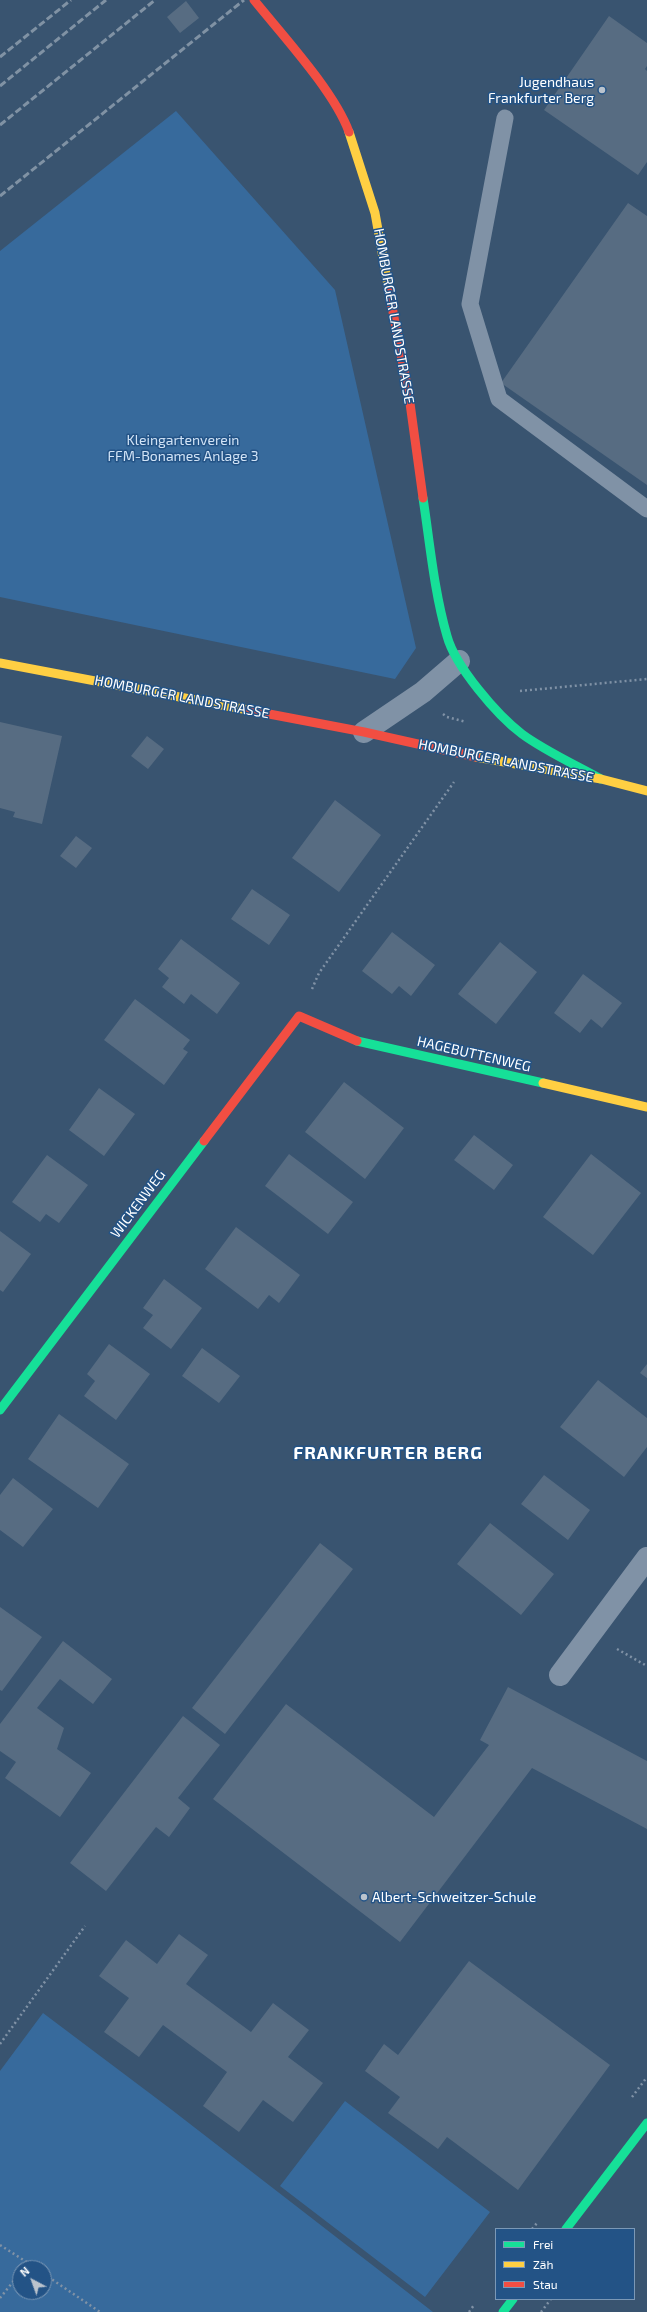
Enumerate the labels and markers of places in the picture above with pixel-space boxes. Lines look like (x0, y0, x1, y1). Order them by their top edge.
place label: Jugendhaus Frankfurter Berg (488, 74, 594, 106)
marker: Jugendhaus Frankfurter Berg (597, 85, 607, 95)
place label: Albert-Schweitzer-Schule (372, 1889, 536, 1905)
marker: Albert-Schweitzer-Schule (359, 1892, 369, 1902)

